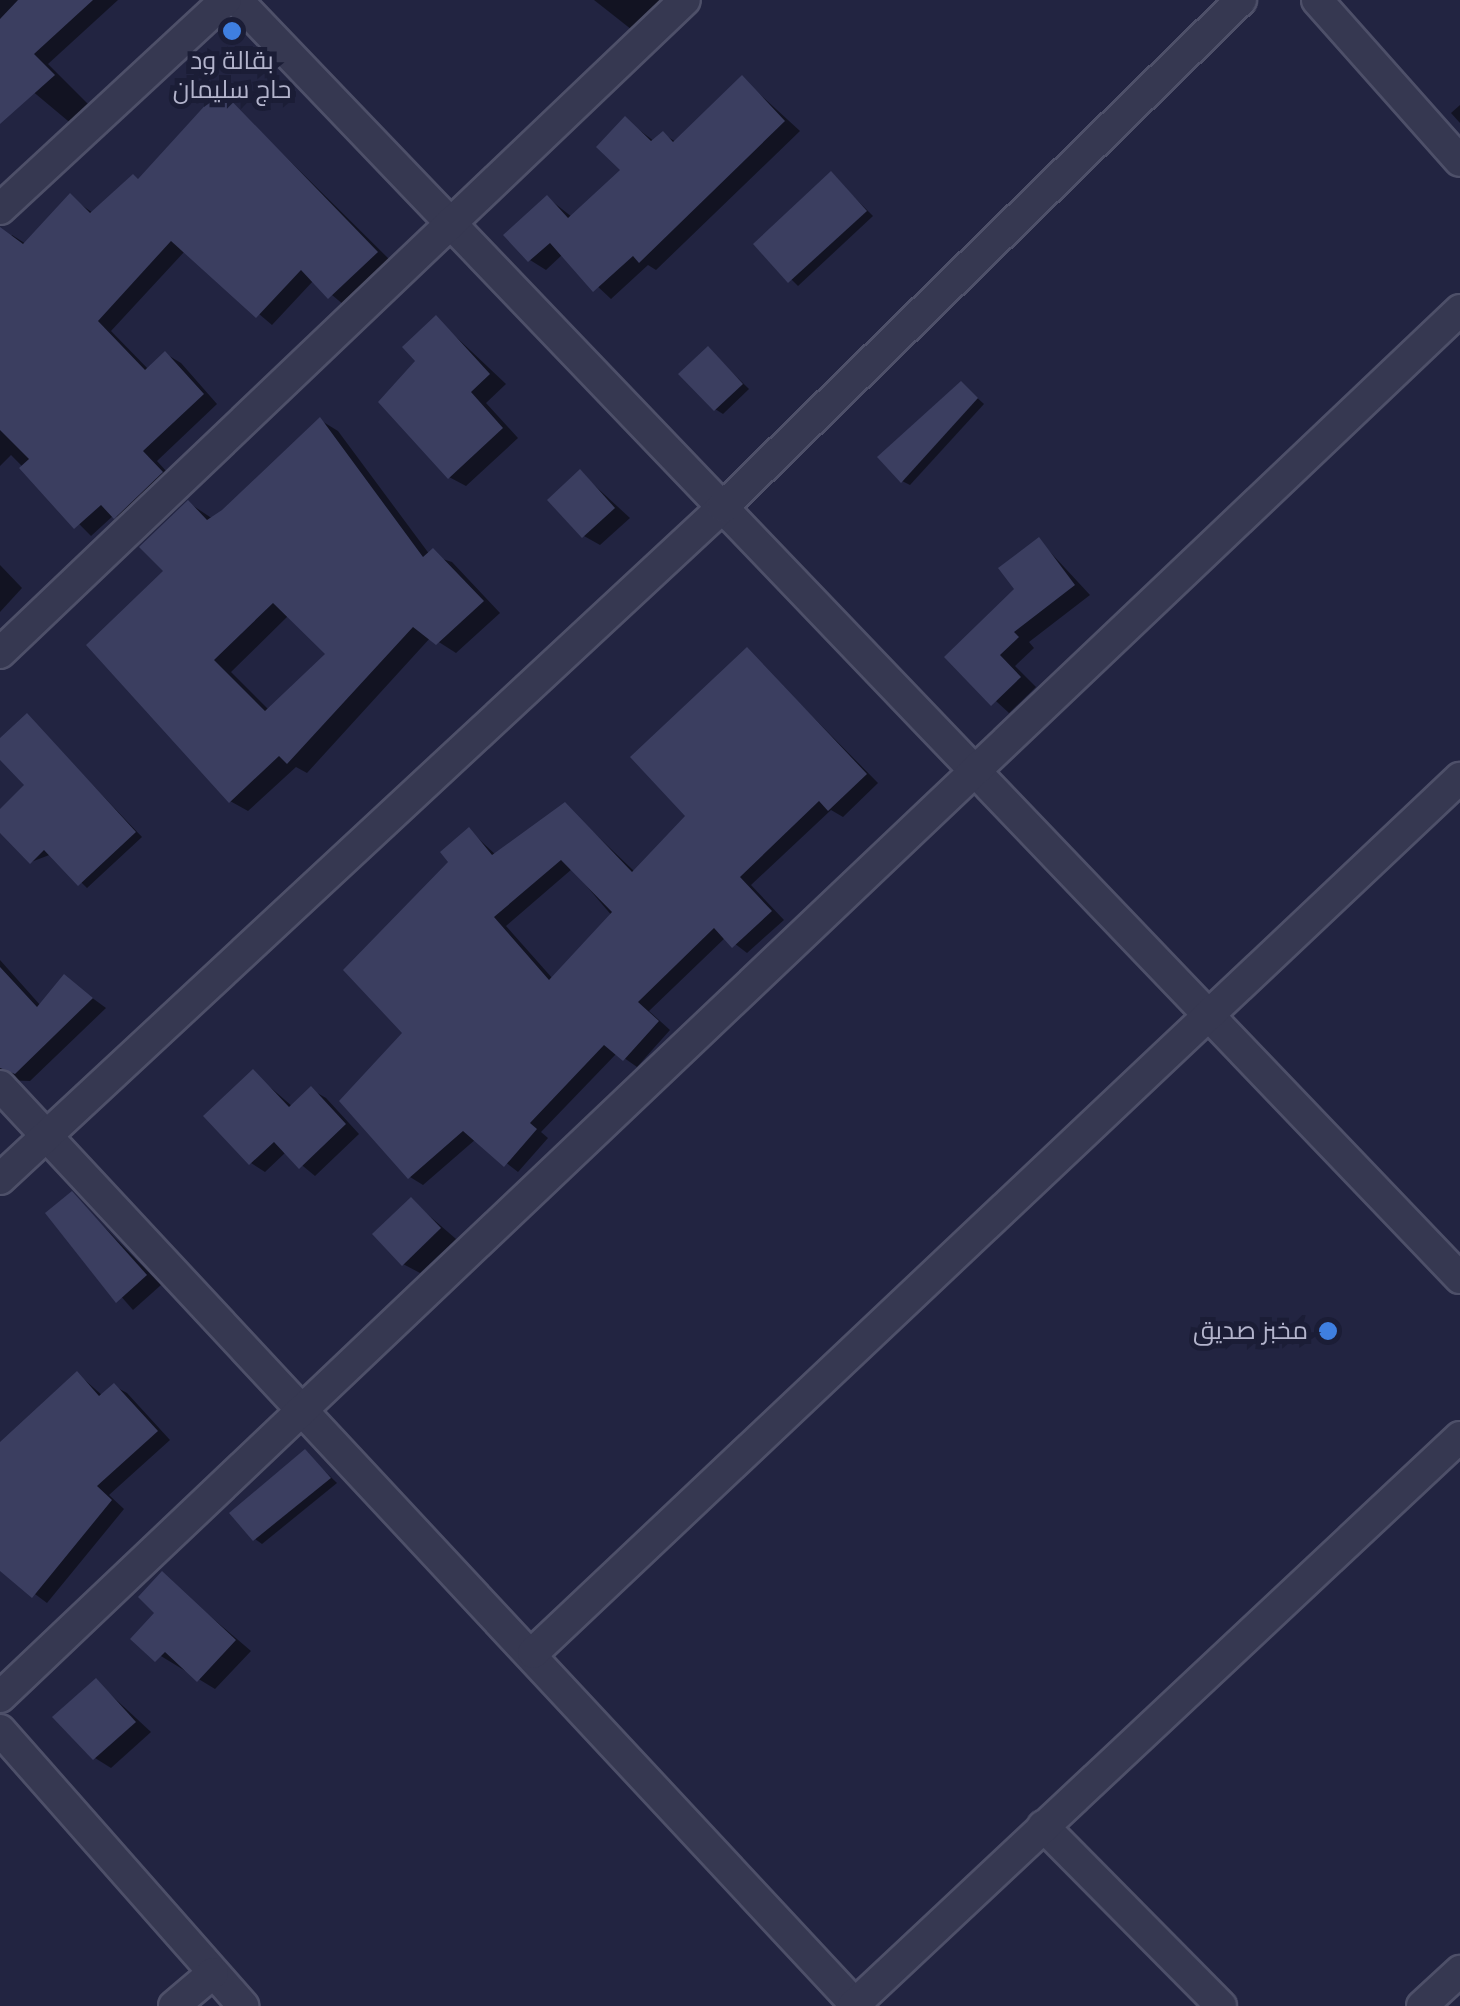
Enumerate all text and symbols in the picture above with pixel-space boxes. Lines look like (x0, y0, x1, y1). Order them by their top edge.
marker: بقالة ود حاج سليمان (221, 20, 243, 42)
place label: بقالة ود حاج سليمان (173, 47, 291, 106)
place label: مخبز صديق (1193, 1316, 1308, 1346)
marker: مخبز صديق (1317, 1320, 1339, 1342)

